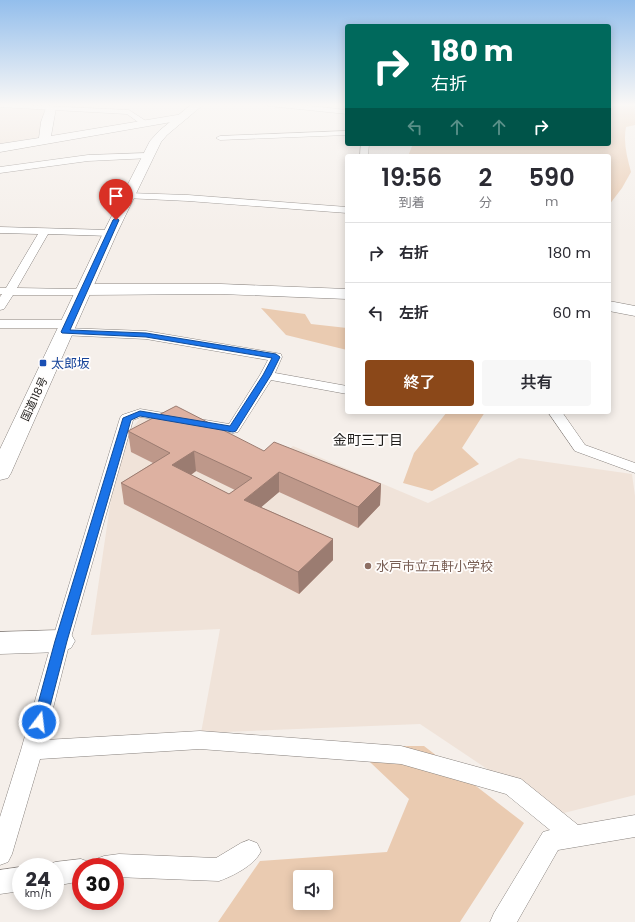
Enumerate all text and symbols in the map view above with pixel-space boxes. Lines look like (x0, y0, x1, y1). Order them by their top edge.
text: 180 m (431, 32, 514, 71)
icon: right (365, 40, 417, 92)
text: 右折 (431, 71, 467, 96)
icon: left (404, 116, 426, 138)
icon: ahead (446, 116, 468, 138)
icon: ahead (488, 116, 510, 138)
icon: right (530, 116, 552, 138)
text: 19:56 (381, 161, 442, 194)
text: 2 (479, 161, 492, 194)
text: 590 (529, 161, 575, 194)
pin (99, 179, 133, 220)
icon: arrive (105, 185, 127, 207)
text: m (545, 192, 558, 211)
text: 到着 (399, 193, 425, 212)
text: 分 (479, 193, 492, 212)
icon: right (365, 242, 387, 264)
text: 右折 (399, 242, 429, 263)
text: 180 m (548, 242, 591, 263)
icon: left (365, 302, 387, 324)
text: 左折 (399, 302, 429, 323)
text: 60 m (553, 302, 591, 323)
place label: 太郎坂 (51, 354, 90, 373)
marker: 太郎坂 (38, 358, 48, 368)
button: 終了 (365, 360, 474, 406)
button: 共有 (482, 360, 591, 406)
street label: 国道118号 (17, 374, 51, 424)
district label: 金町三丁目 (333, 430, 403, 450)
place label: 水戸市立五軒小学校 (376, 557, 493, 576)
marker: 水戸市立五軒小学校 (363, 561, 373, 571)
position arrow (18, 701, 60, 743)
speed limit sign: 30 (72, 858, 124, 910)
text: 24 (26, 865, 50, 893)
map controls (293, 870, 333, 910)
button: sound (293, 870, 333, 910)
text: km/h (25, 886, 51, 901)

